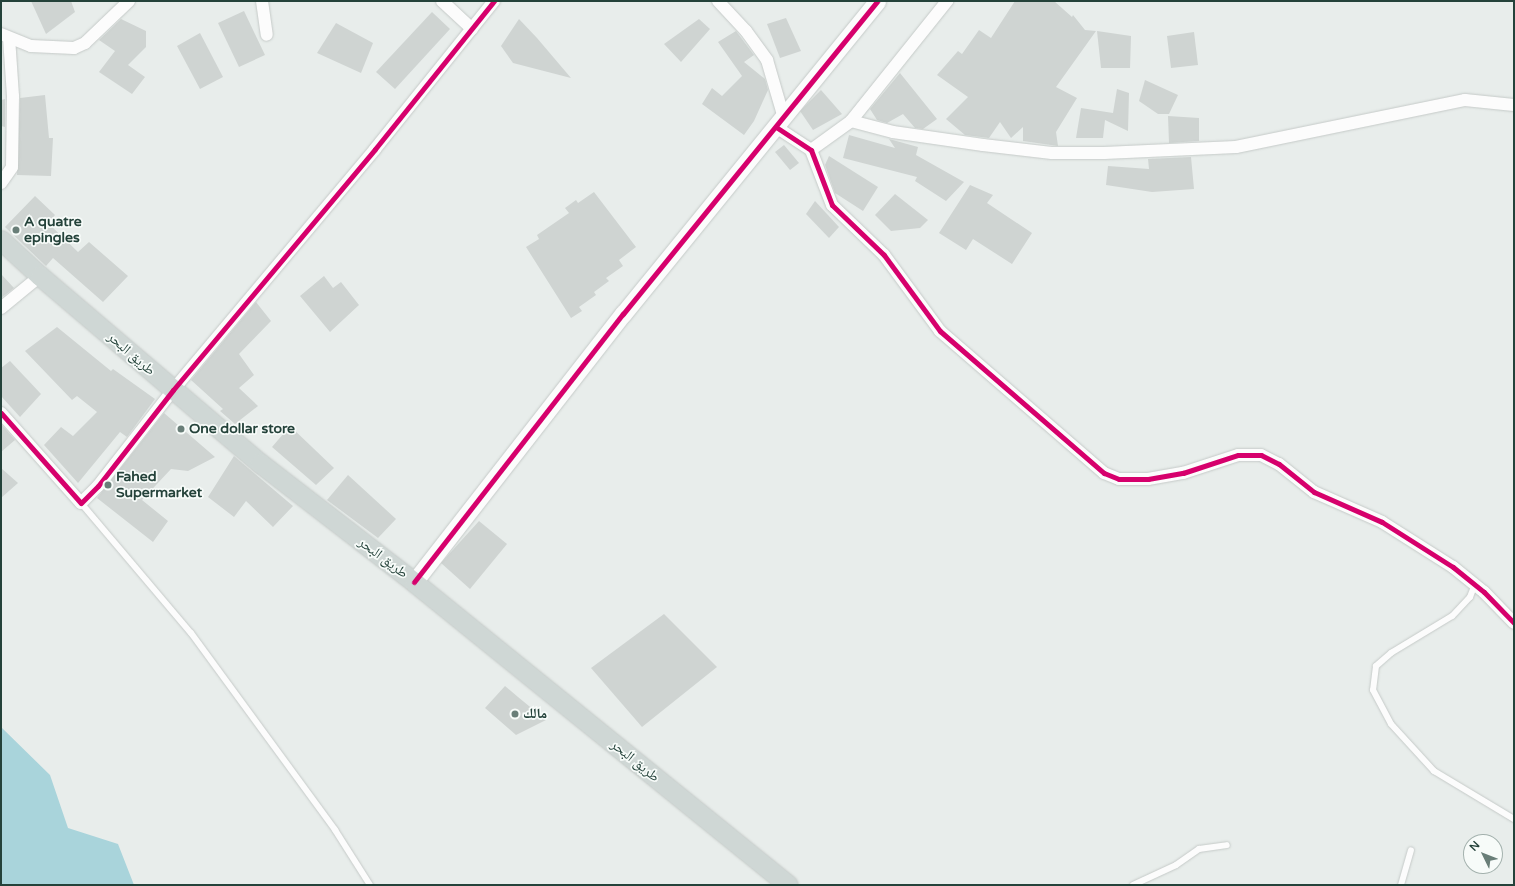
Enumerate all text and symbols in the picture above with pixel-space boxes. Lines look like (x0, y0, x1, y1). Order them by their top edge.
place label: A quatre epingles (24, 214, 82, 246)
marker: A quatre epingles (11, 225, 21, 235)
street label: طريق البحر (104, 329, 158, 379)
place label: One dollar store (189, 421, 295, 437)
marker: One dollar store (176, 424, 186, 434)
place label: Fahed Supermarket (116, 469, 202, 502)
marker: Fahed Supermarket (103, 480, 113, 490)
street label: طريق البحر (355, 534, 411, 582)
place label: مالك (523, 706, 547, 722)
marker: مالك (510, 709, 520, 719)
street label: طريق البحر (607, 736, 663, 786)
north arrow (1463, 834, 1503, 874)
text: N (1467, 838, 1482, 854)

